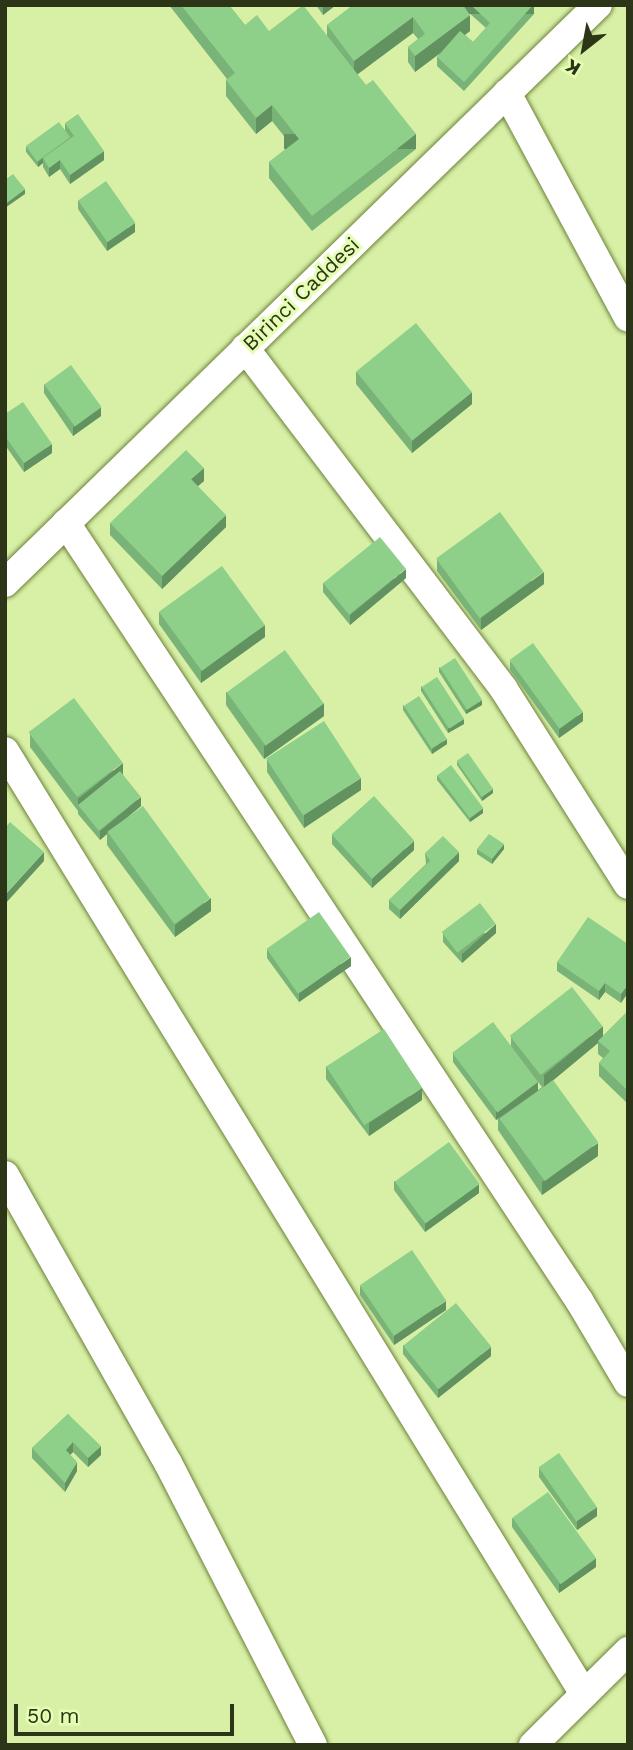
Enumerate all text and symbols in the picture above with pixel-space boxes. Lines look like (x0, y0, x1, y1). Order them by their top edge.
north arrow (549, 14, 619, 84)
text: K (561, 54, 585, 81)
street label: Birinci Caddesi (237, 232, 365, 356)
scale bar (18, 1690, 238, 1734)
text: 50 m (27, 1703, 79, 1728)

